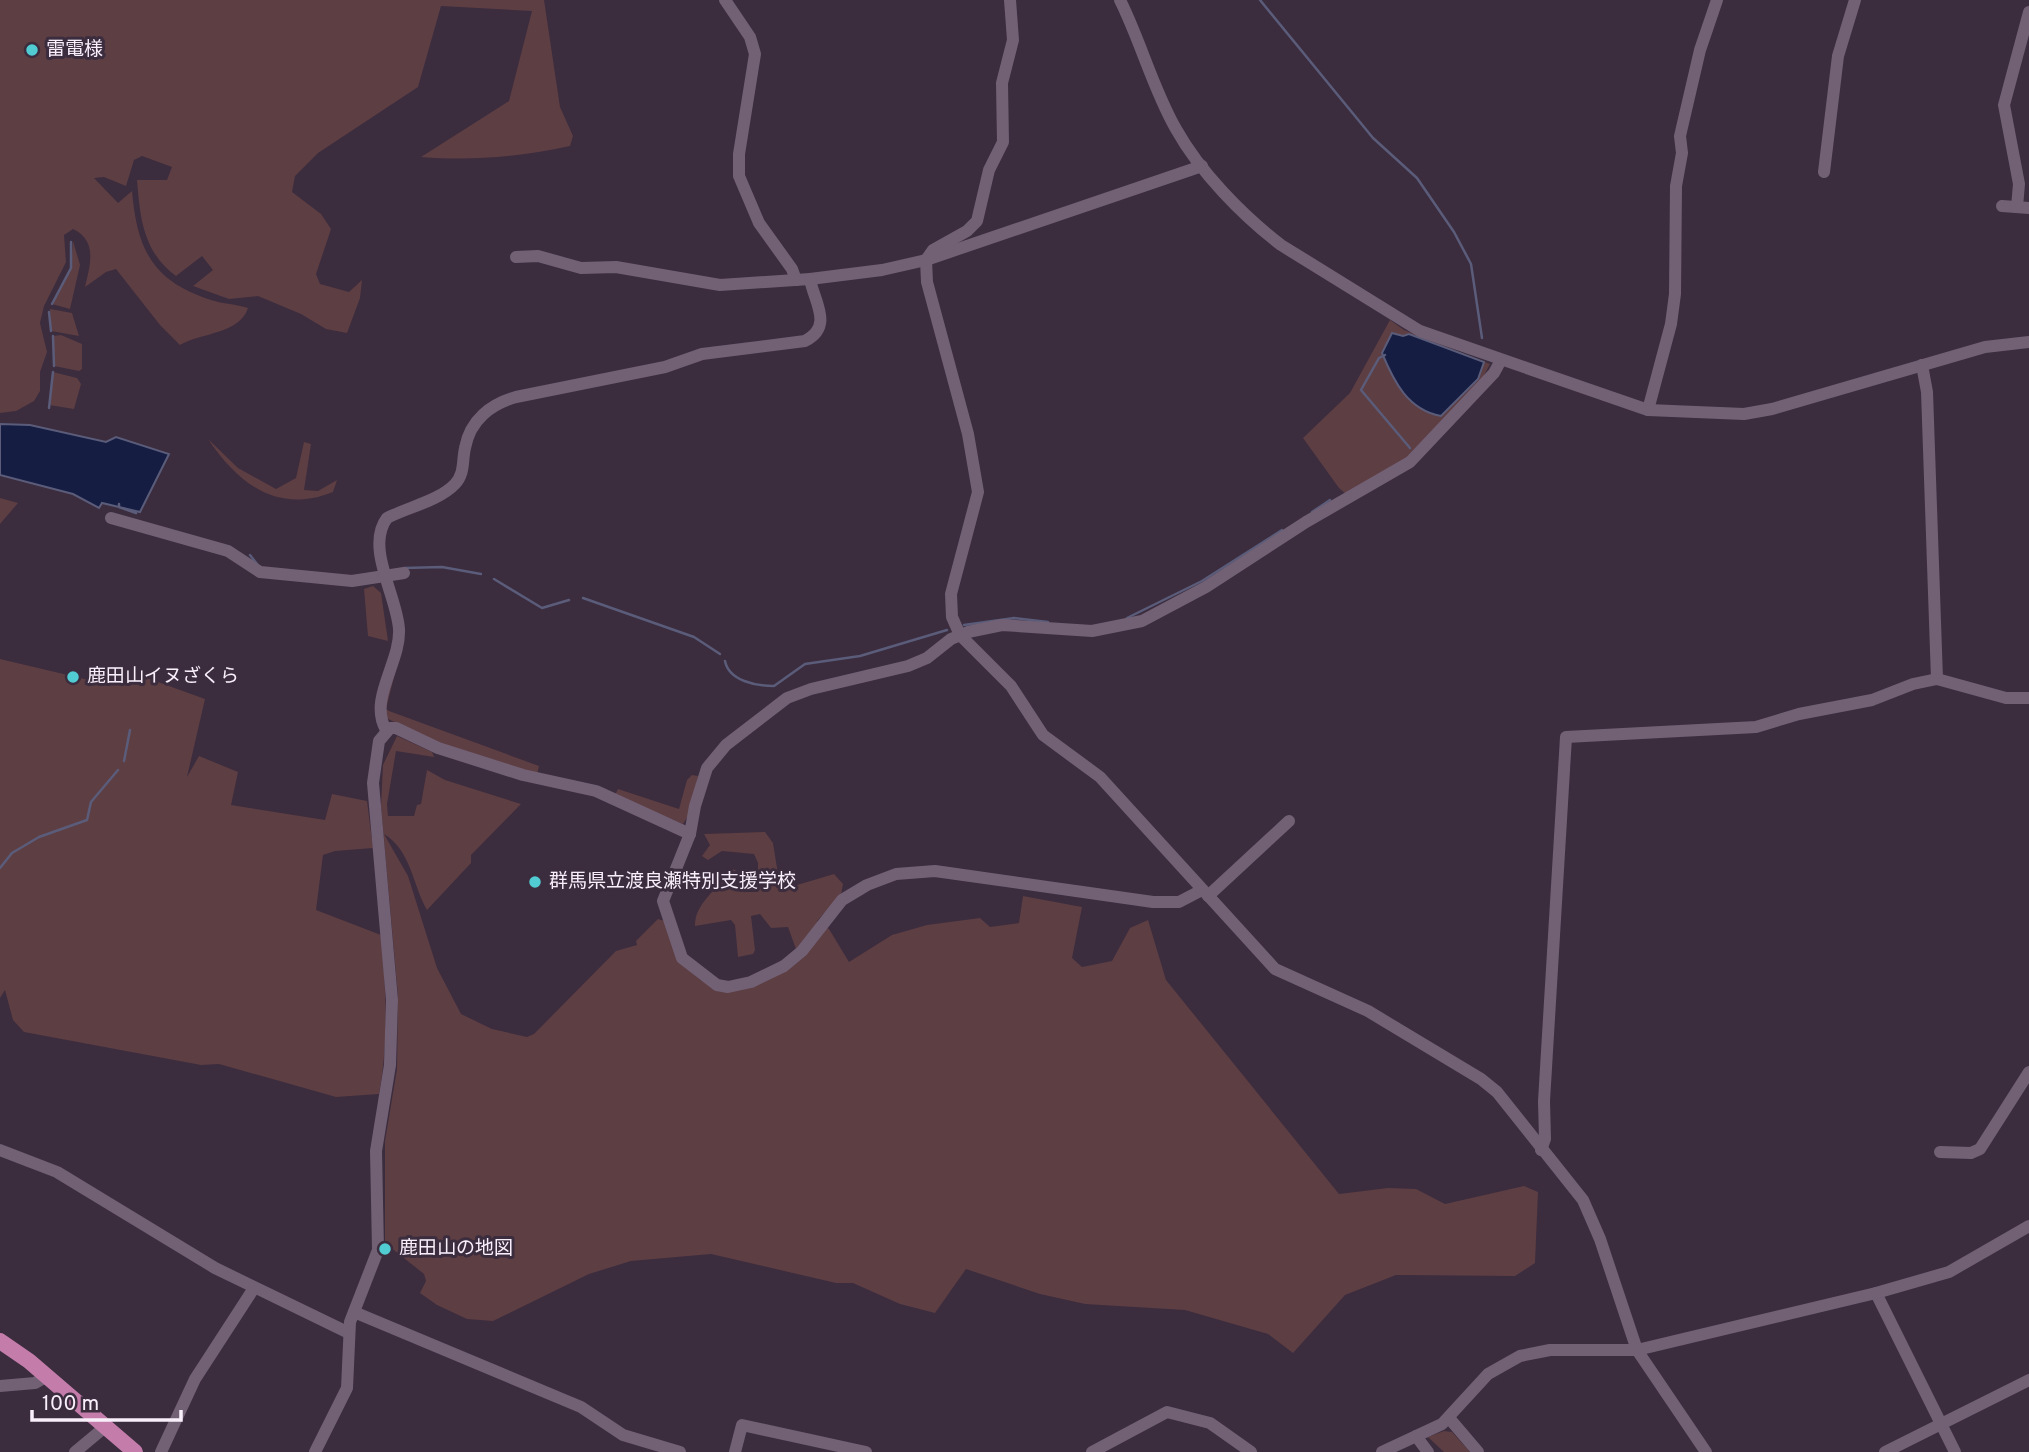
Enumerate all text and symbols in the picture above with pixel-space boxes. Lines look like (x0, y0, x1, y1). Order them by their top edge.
place label: 雷電様 (46, 38, 103, 62)
marker: 雷電様 (24, 42, 40, 58)
place label: 鹿田山イヌざくら (87, 665, 239, 689)
marker: 鹿田山イヌざくら (65, 669, 81, 685)
place label: 群馬県立渡良瀬特別支援学校 (549, 870, 796, 894)
marker: 群馬県立渡良瀬特別支援学校 (527, 874, 543, 890)
place label: 鹿田山の地図 (399, 1237, 513, 1261)
marker: 鹿田山の地図 (377, 1241, 393, 1257)
scale bar (32, 1378, 180, 1422)
text: 100 m (42, 1391, 99, 1418)

